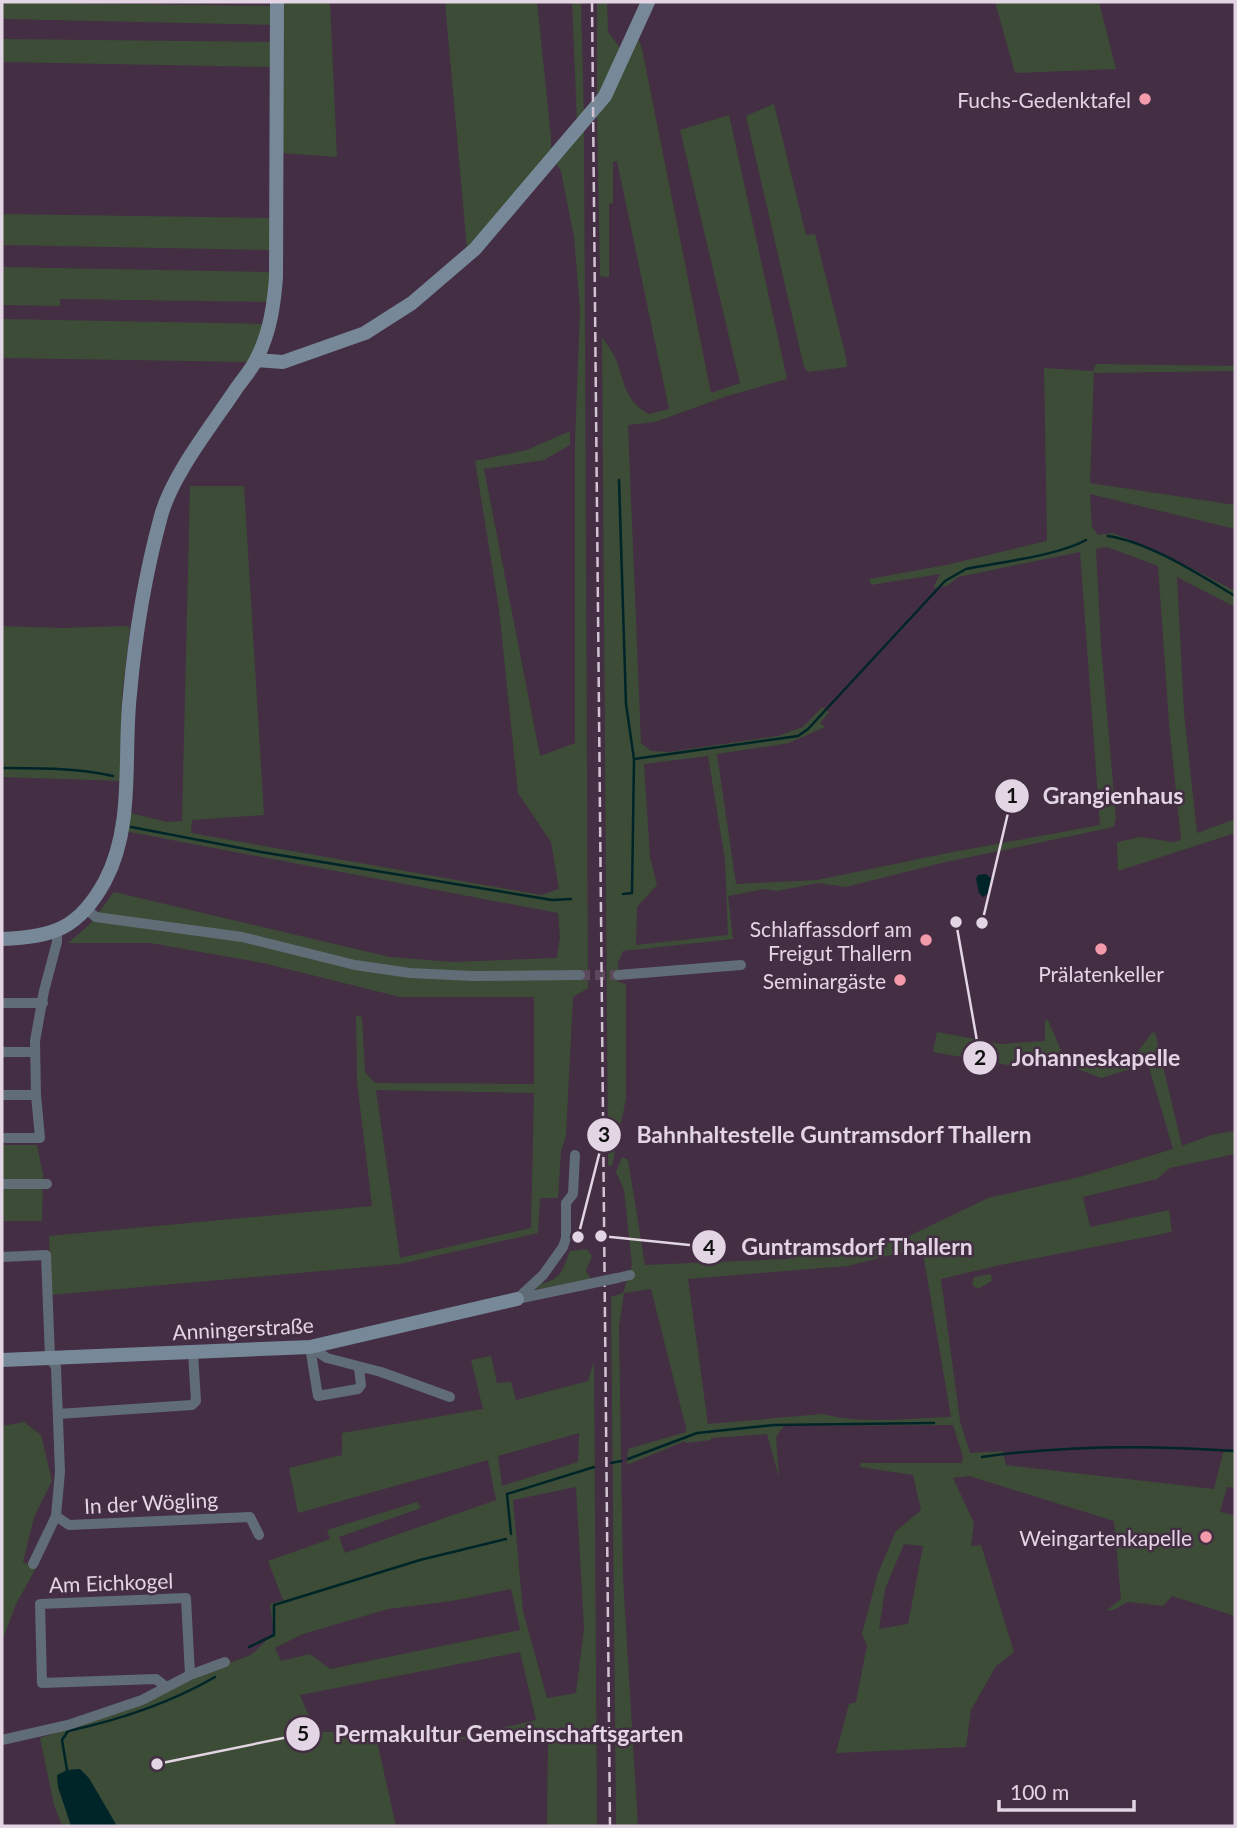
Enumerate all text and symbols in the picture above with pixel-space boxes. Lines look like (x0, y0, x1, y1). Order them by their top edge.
place label: Fuchs-Gedenktafel (957, 87, 1131, 112)
marker: Fuchs-Gedenktafel (1137, 91, 1153, 107)
callout: Grangienhaus (994, 774, 1198, 818)
text: Grangienhaus (1043, 781, 1183, 809)
text: 1 (1006, 782, 1018, 807)
place label: Schlaffassdorf am Freigut Thallern (750, 916, 912, 965)
marker: Schlaffassdorf am Freigut Thallern (918, 932, 934, 948)
marker: Prälatenkeller (1093, 941, 1109, 957)
place label: Prälatenkeller (1038, 961, 1164, 986)
place label: Seminargäste (763, 968, 886, 993)
marker: Seminargäste (892, 972, 908, 988)
callout: Johanneskapelle (962, 1036, 1194, 1080)
text: Johanneskapelle (1012, 1043, 1180, 1071)
text: 2 (974, 1044, 986, 1069)
callout: Bahnhaltestelle Guntramsdorf Thallern (587, 1113, 1046, 1157)
text: Bahnhaltestelle Guntramsdorf Thallern (636, 1120, 1032, 1148)
text: 3 (598, 1121, 610, 1146)
callout: Guntramsdorf Thallern (692, 1225, 987, 1269)
text: Guntramsdorf Thallern (741, 1232, 973, 1260)
text: 4 (703, 1234, 715, 1259)
street label: Anningerstraße (172, 1312, 314, 1344)
street label: In der Wögling (83, 1486, 219, 1518)
place label: Weingartenkapelle (1019, 1525, 1192, 1550)
marker: Weingartenkapelle (1198, 1529, 1214, 1545)
street label: Am Eichkogel (48, 1567, 174, 1597)
callout: Permakultur Gemeinschaftsgarten (285, 1712, 698, 1756)
text: Permakultur Gemeinschaftsgarten (335, 1719, 683, 1747)
text: 5 (297, 1720, 309, 1745)
scale bar (999, 1769, 1134, 1813)
text: 100 m (1010, 1779, 1069, 1804)

